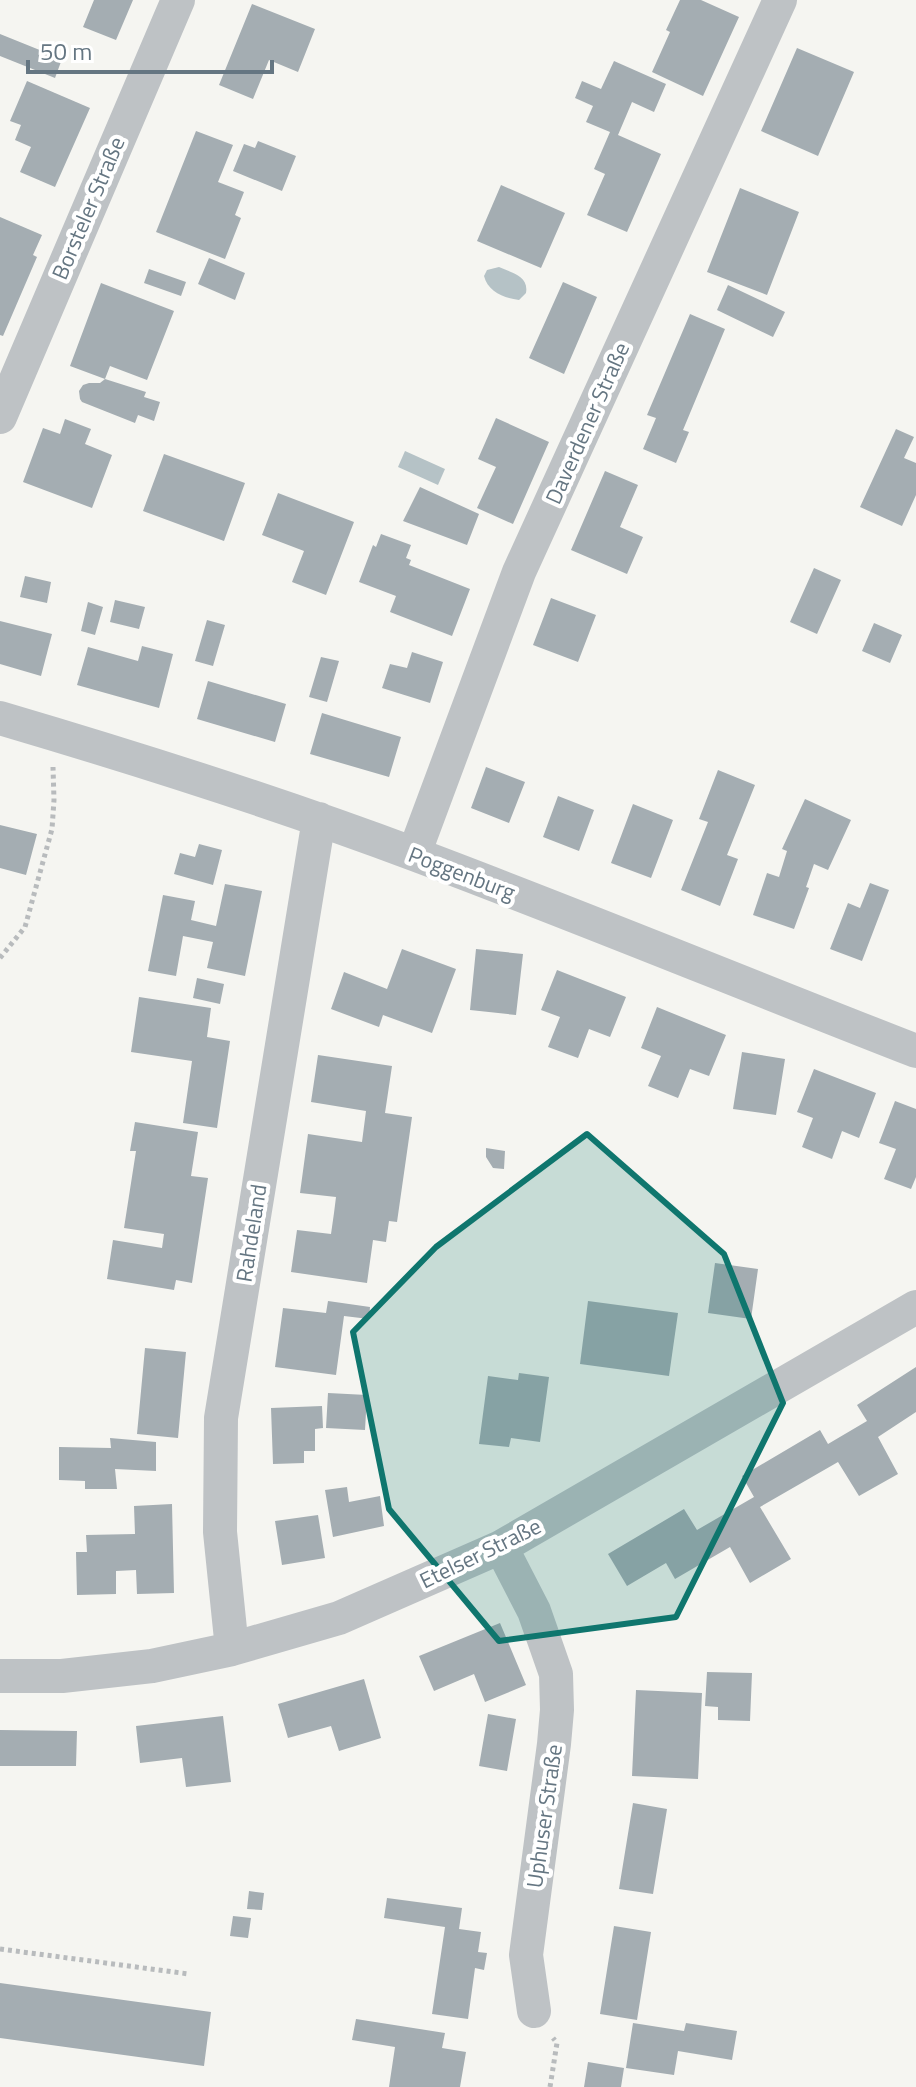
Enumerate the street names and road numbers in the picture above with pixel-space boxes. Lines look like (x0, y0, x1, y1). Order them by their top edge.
street label: Borsteler Straße (43, 131, 133, 285)
street label: Daverdener Straße (536, 337, 638, 509)
street label: Poggenburg (404, 837, 520, 909)
street label: Rahdeland (226, 1182, 276, 1284)
street label: Etelser Straße (413, 1509, 547, 1597)
street label: Uphuser Straße (517, 1742, 571, 1890)

